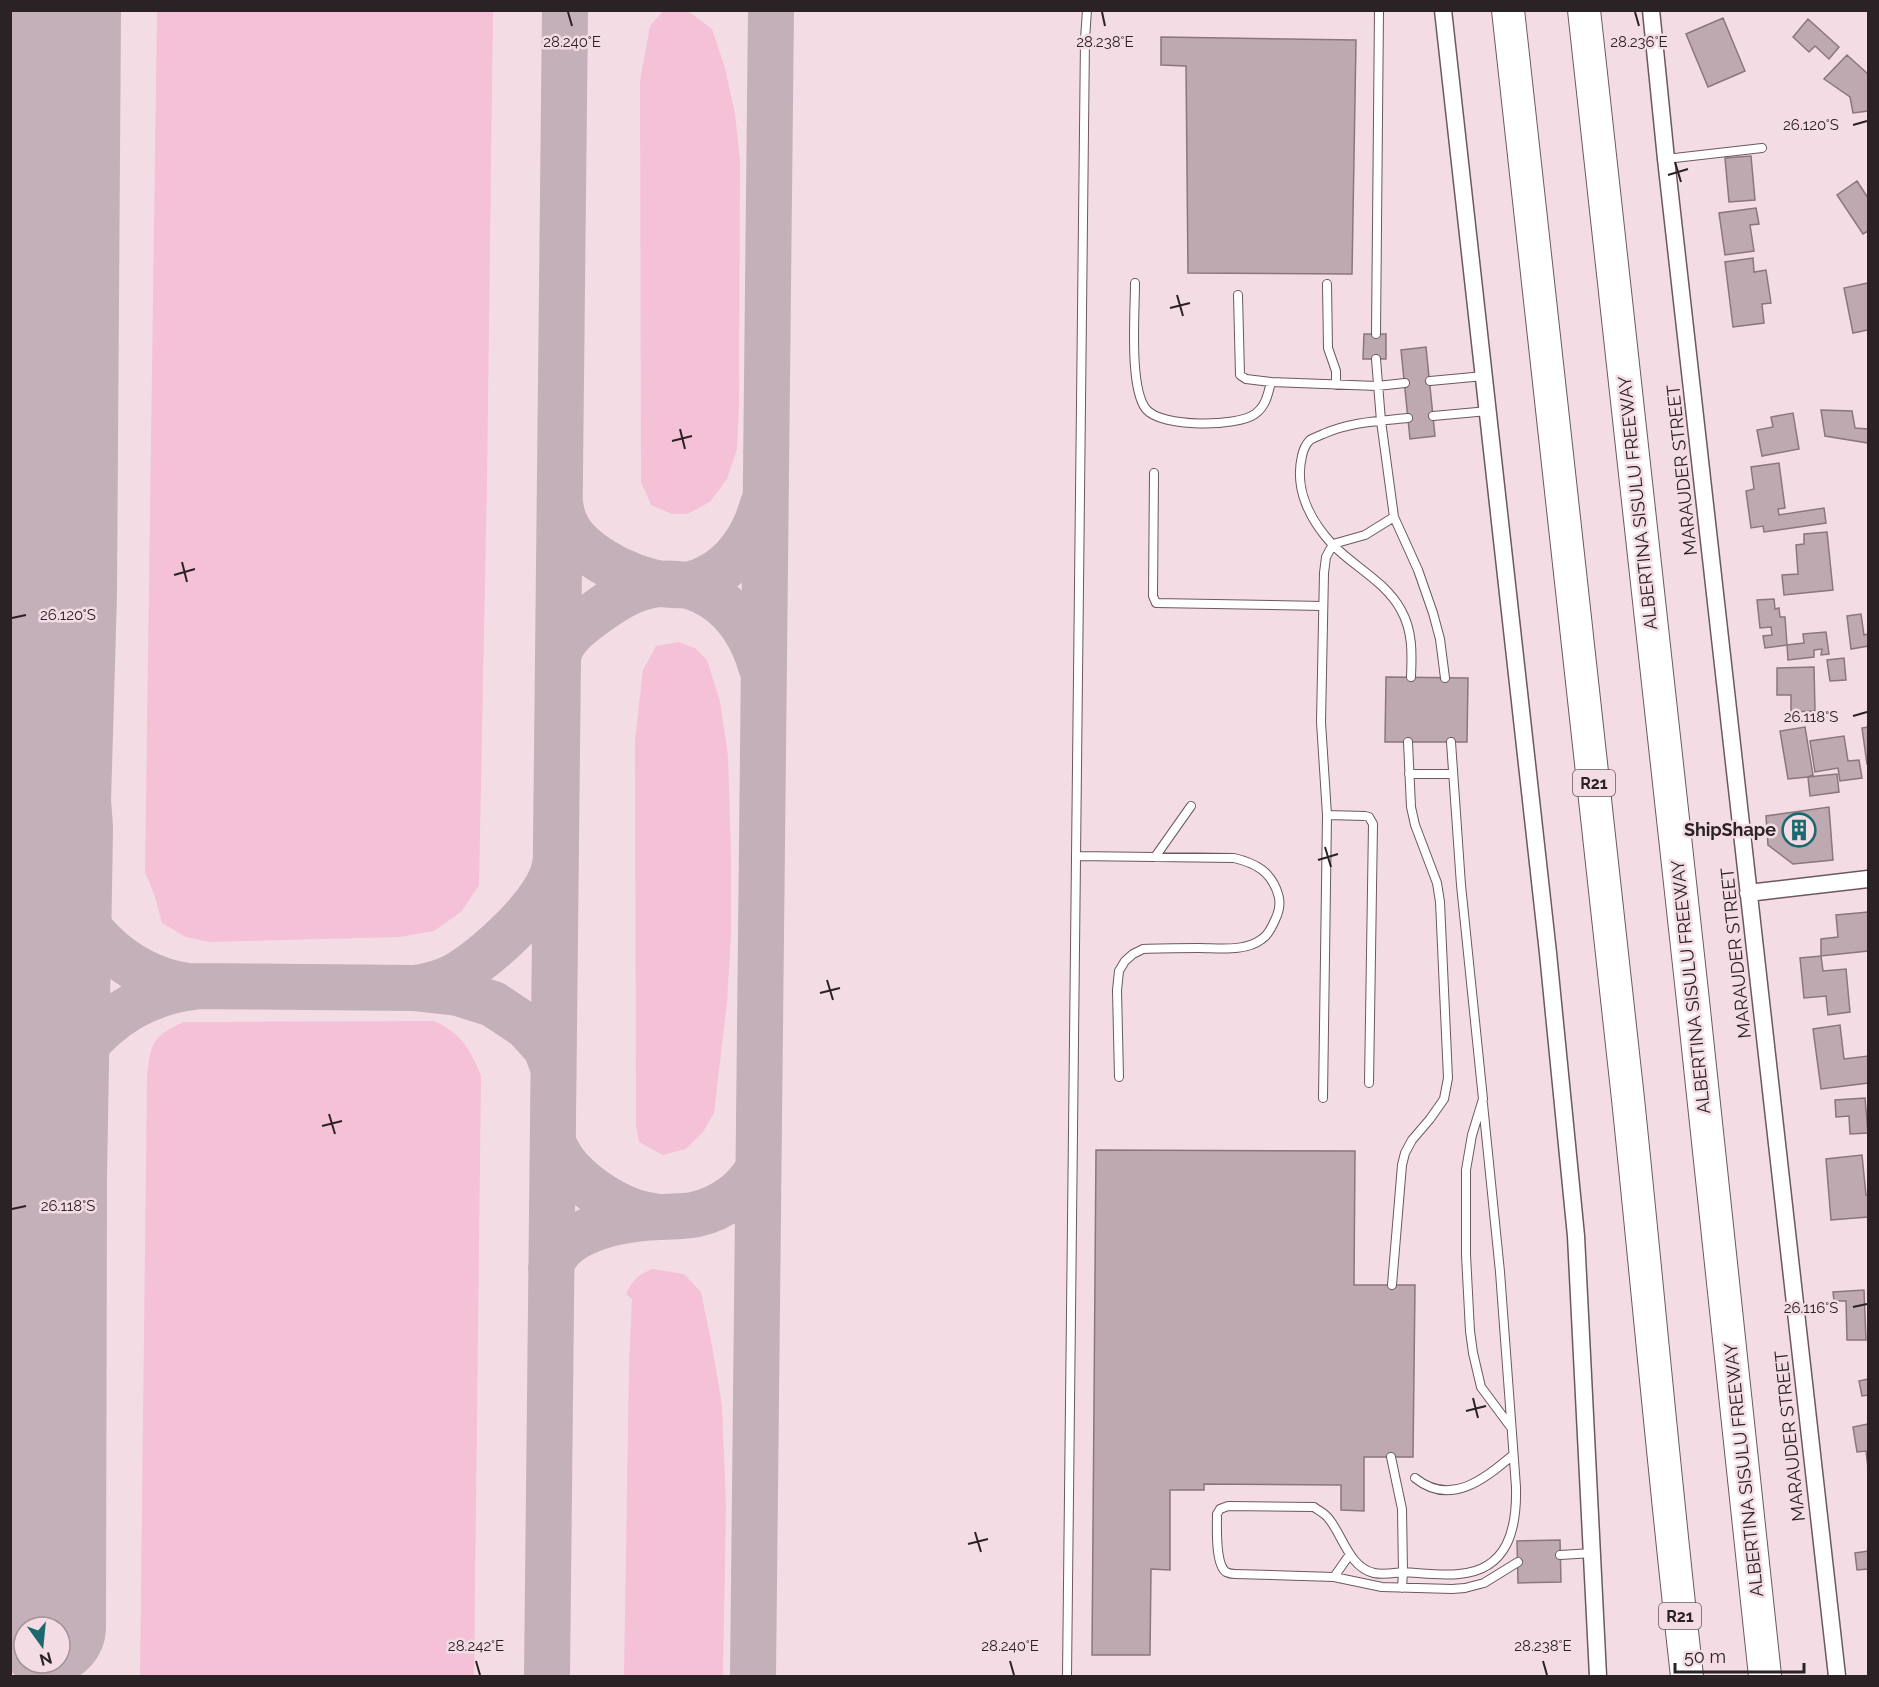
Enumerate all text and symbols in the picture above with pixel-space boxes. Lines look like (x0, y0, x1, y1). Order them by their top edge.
text: 28.240°E (543, 33, 601, 51)
text: 28.238°E (1076, 33, 1134, 51)
text: 28.236°E (1610, 33, 1668, 51)
text: 26.120°S (1783, 116, 1839, 134)
street label: ALBERTINA SISULU FREEWAY (1614, 375, 1661, 631)
street label: MARAUDER STREET (1662, 384, 1701, 556)
text: 26.120°S (40, 606, 96, 624)
text: 26.118°S (1784, 708, 1838, 726)
road number: R21 (1573, 770, 1615, 796)
building icon: ShipShape (1781, 812, 1817, 848)
place label: ShipShape (1684, 819, 1776, 840)
street label: ALBERTINA SISULU FREEWAY (1667, 859, 1714, 1115)
street label: MARAUDER STREET (1716, 867, 1755, 1039)
text: 26.118°S (41, 1197, 95, 1215)
text: 26.116°S (1784, 1299, 1838, 1317)
street label: ALBERTINA SISULU FREEWAY (1720, 1342, 1767, 1598)
street label: MARAUDER STREET (1770, 1350, 1809, 1522)
road number: R21 (1659, 1603, 1701, 1629)
north arrow (12, 1615, 72, 1675)
scale bar (1675, 1636, 1804, 1674)
text: 28.242°E (448, 1637, 504, 1655)
text: 28.240°E (981, 1637, 1039, 1655)
text: 28.238°E (1514, 1637, 1572, 1655)
text: 50 m (1684, 1646, 1726, 1667)
text: N (37, 1648, 54, 1670)

